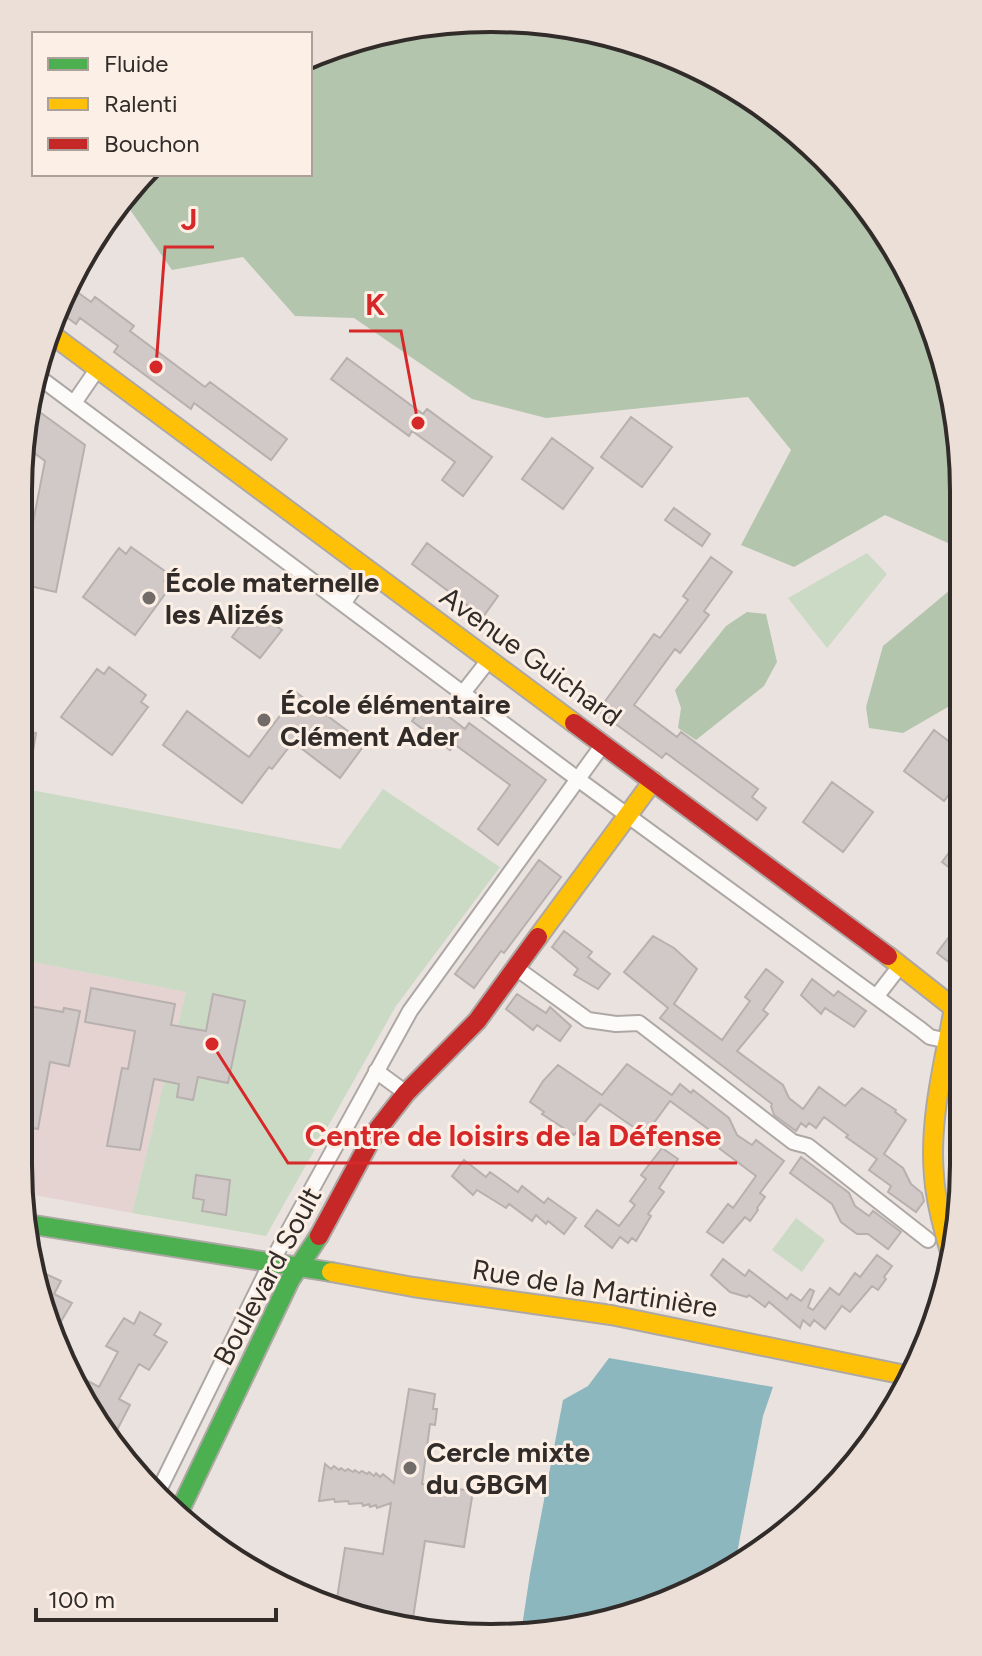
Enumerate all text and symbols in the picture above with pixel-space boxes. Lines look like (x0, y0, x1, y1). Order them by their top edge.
legend (32, 32, 312, 176)
text: Fluide (104, 49, 168, 78)
text: Ralenti (104, 89, 178, 118)
text: Bouchon (104, 129, 200, 158)
callout: J (165, 193, 214, 247)
text: J (181, 201, 197, 238)
callout: K (349, 277, 401, 331)
text: K (365, 286, 385, 323)
place label: École maternelle les Alizés (165, 565, 379, 631)
street label: Avenue Guichard (434, 579, 628, 733)
marker: École maternelle les Alizés (140, 589, 158, 607)
place label: École élémentaire Clément Ader (280, 687, 510, 753)
marker: École élémentaire Clément Ader (255, 711, 273, 729)
callout: Centre de loisirs de la Défense (288, 1109, 737, 1163)
text: Centre de loisirs de la Défense (305, 1117, 722, 1154)
street label: Boulevard Soult (206, 1181, 328, 1371)
street label: Rue de la Martinière (470, 1252, 720, 1324)
place label: Cercle mixte du GBGM (426, 1435, 590, 1501)
marker: Cercle mixte du GBGM (401, 1459, 419, 1477)
scale bar (36, 1572, 276, 1622)
text: 100 m (48, 1585, 115, 1614)

